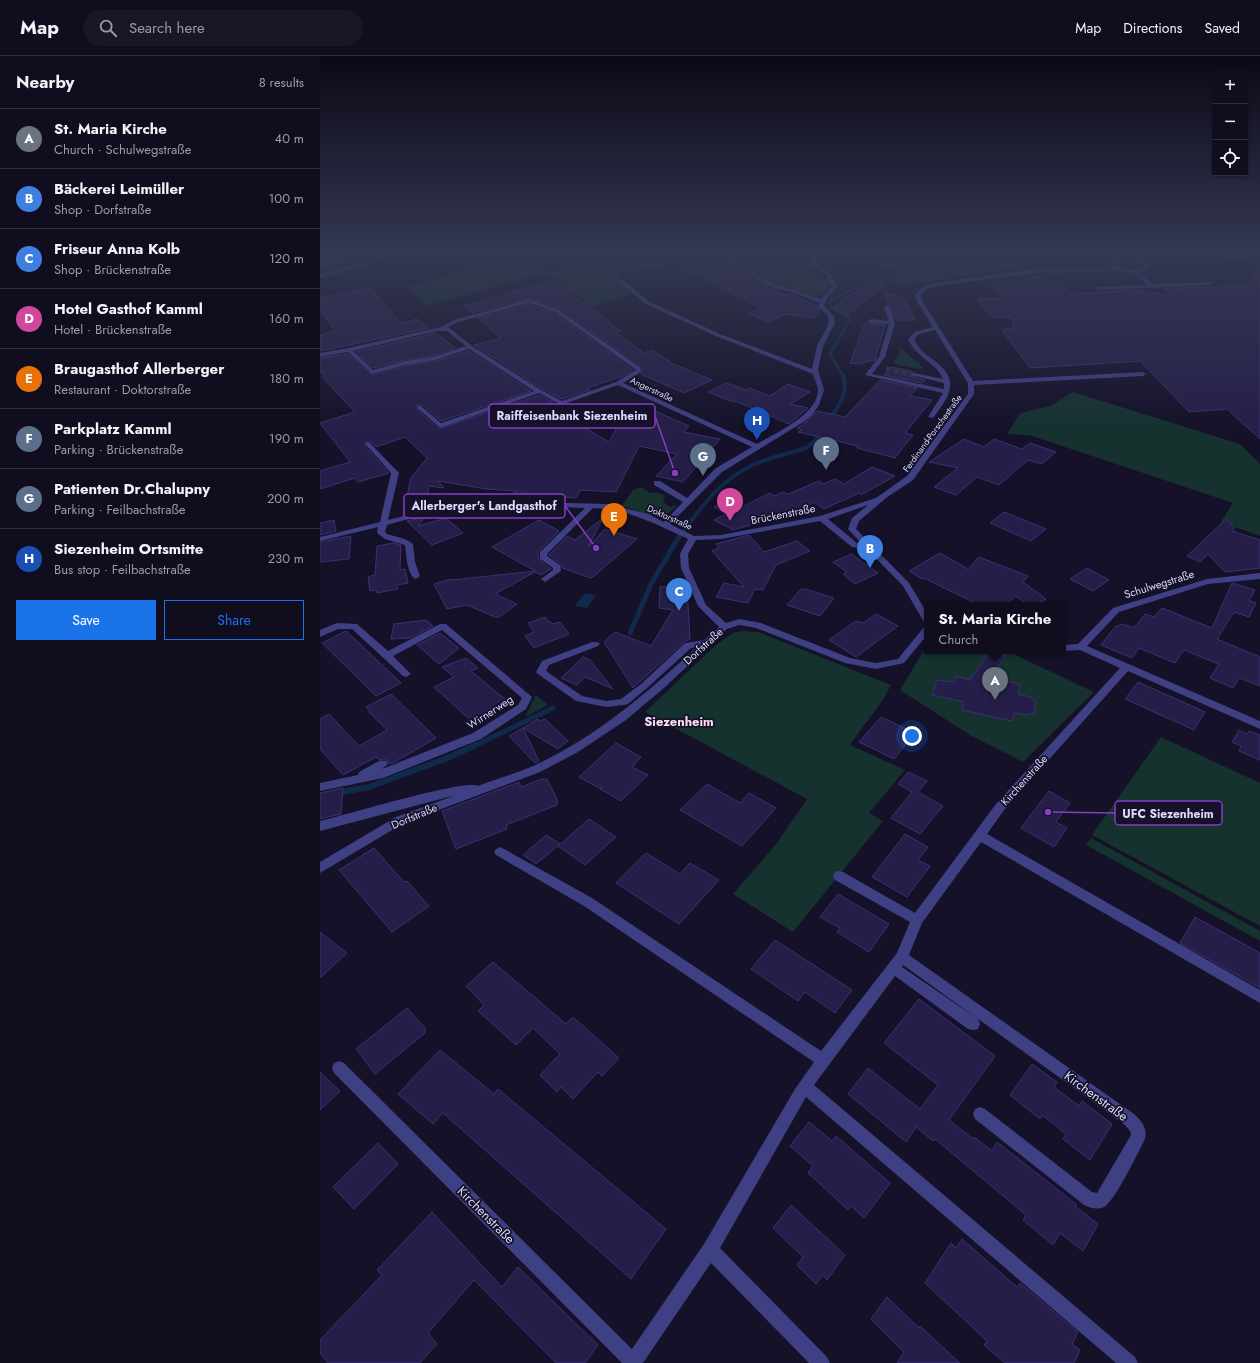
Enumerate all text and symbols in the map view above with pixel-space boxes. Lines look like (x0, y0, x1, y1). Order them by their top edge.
search box (83, 10, 363, 46)
text: Map (20, 14, 59, 41)
icon: search (97, 17, 119, 39)
text: Search here (129, 17, 205, 39)
text: Map (1075, 18, 1101, 38)
text: Directions (1123, 18, 1183, 38)
text: Saved (1205, 18, 1240, 38)
map controls (1212, 68, 1248, 176)
button: + (1212, 68, 1248, 104)
text: Nearby (16, 70, 74, 94)
text: 8 results (259, 73, 304, 92)
button: − (1212, 104, 1248, 140)
text: St. Maria Kirche (54, 118, 167, 140)
text: A (24, 129, 34, 148)
text: 40 m (275, 129, 304, 148)
text: Church · Schulwegstraße (54, 140, 191, 159)
button: locate (1212, 140, 1248, 176)
text: Bäckerei Leimüller (54, 178, 184, 200)
text: B (25, 189, 33, 208)
text: 100 m (269, 189, 304, 208)
text: Shop · Dorfstraße (54, 200, 151, 219)
text: Friseur Anna Kolb (54, 238, 180, 260)
text: C (24, 249, 34, 268)
text: 120 m (269, 249, 304, 268)
text: Shop · Brückenstraße (54, 260, 171, 279)
text: Hotel Gasthof Kamml (54, 298, 203, 320)
text: D (24, 309, 34, 328)
text: 160 m (269, 309, 304, 328)
text: Hotel · Brückenstraße (54, 320, 172, 339)
text: Braugasthof Allerberger (54, 358, 224, 380)
text: E (25, 369, 33, 388)
text: 180 m (269, 369, 304, 388)
street label: Angerstraße (628, 373, 676, 405)
text: Restaurant · Doktorstraße (54, 380, 191, 399)
street label: Ferdinand-Porschestraße (899, 391, 965, 474)
callout: Raiffeisenbank Siezenheim (489, 404, 655, 428)
text: Raiffeisenbank Siezenheim (497, 407, 648, 425)
pin: H (744, 407, 770, 440)
text: Parkplatz Kamml (54, 418, 172, 440)
text: F (25, 429, 33, 448)
text: 190 m (269, 429, 304, 448)
pin: F (813, 437, 839, 470)
text: Parking · Brückenstraße (54, 440, 183, 459)
pin: G (690, 443, 716, 476)
text: Patienten Dr.Chalupny (54, 478, 210, 500)
pin: D (717, 488, 743, 521)
text: G (24, 489, 34, 508)
text: 200 m (267, 489, 304, 508)
callout: Allerberger's Landgasthof (404, 494, 565, 518)
text: Allerberger's Landgasthof (410, 497, 557, 515)
text: Parking · Feilbachstraße (54, 500, 185, 519)
street label: Brückenstraße (750, 500, 817, 528)
street label: Doktorstraße (645, 501, 695, 533)
pin: E (601, 503, 627, 536)
pin: B (857, 535, 883, 568)
text: Siezenheim Ortsmitte (54, 538, 203, 560)
text: H (24, 549, 34, 568)
text: 230 m (268, 549, 304, 568)
text: Bus stop · Feilbachstraße (54, 560, 191, 579)
street label: Schulwegstraße (1122, 566, 1196, 602)
pin: C (666, 578, 692, 611)
button: Save (16, 600, 156, 640)
button: Share (164, 600, 304, 640)
popup (924, 602, 1066, 654)
text: St. Maria Kirche (939, 608, 1051, 630)
street label: Dorfstraße (680, 624, 727, 668)
text: Church (939, 630, 978, 649)
pin: A (982, 667, 1008, 700)
street label: Wirnerweg (464, 691, 516, 733)
district label: Siezenheim (644, 712, 714, 731)
your location (902, 726, 922, 746)
street label: Kirchenstraße (997, 751, 1051, 809)
street label: Dorfstraße (389, 799, 440, 833)
callout: UFC Siezenheim (1115, 801, 1222, 825)
text: UFC Siezenheim (1122, 805, 1214, 823)
street label: Kirchenstraße (1060, 1066, 1132, 1126)
street label: Kirchenstraße (453, 1182, 519, 1248)

